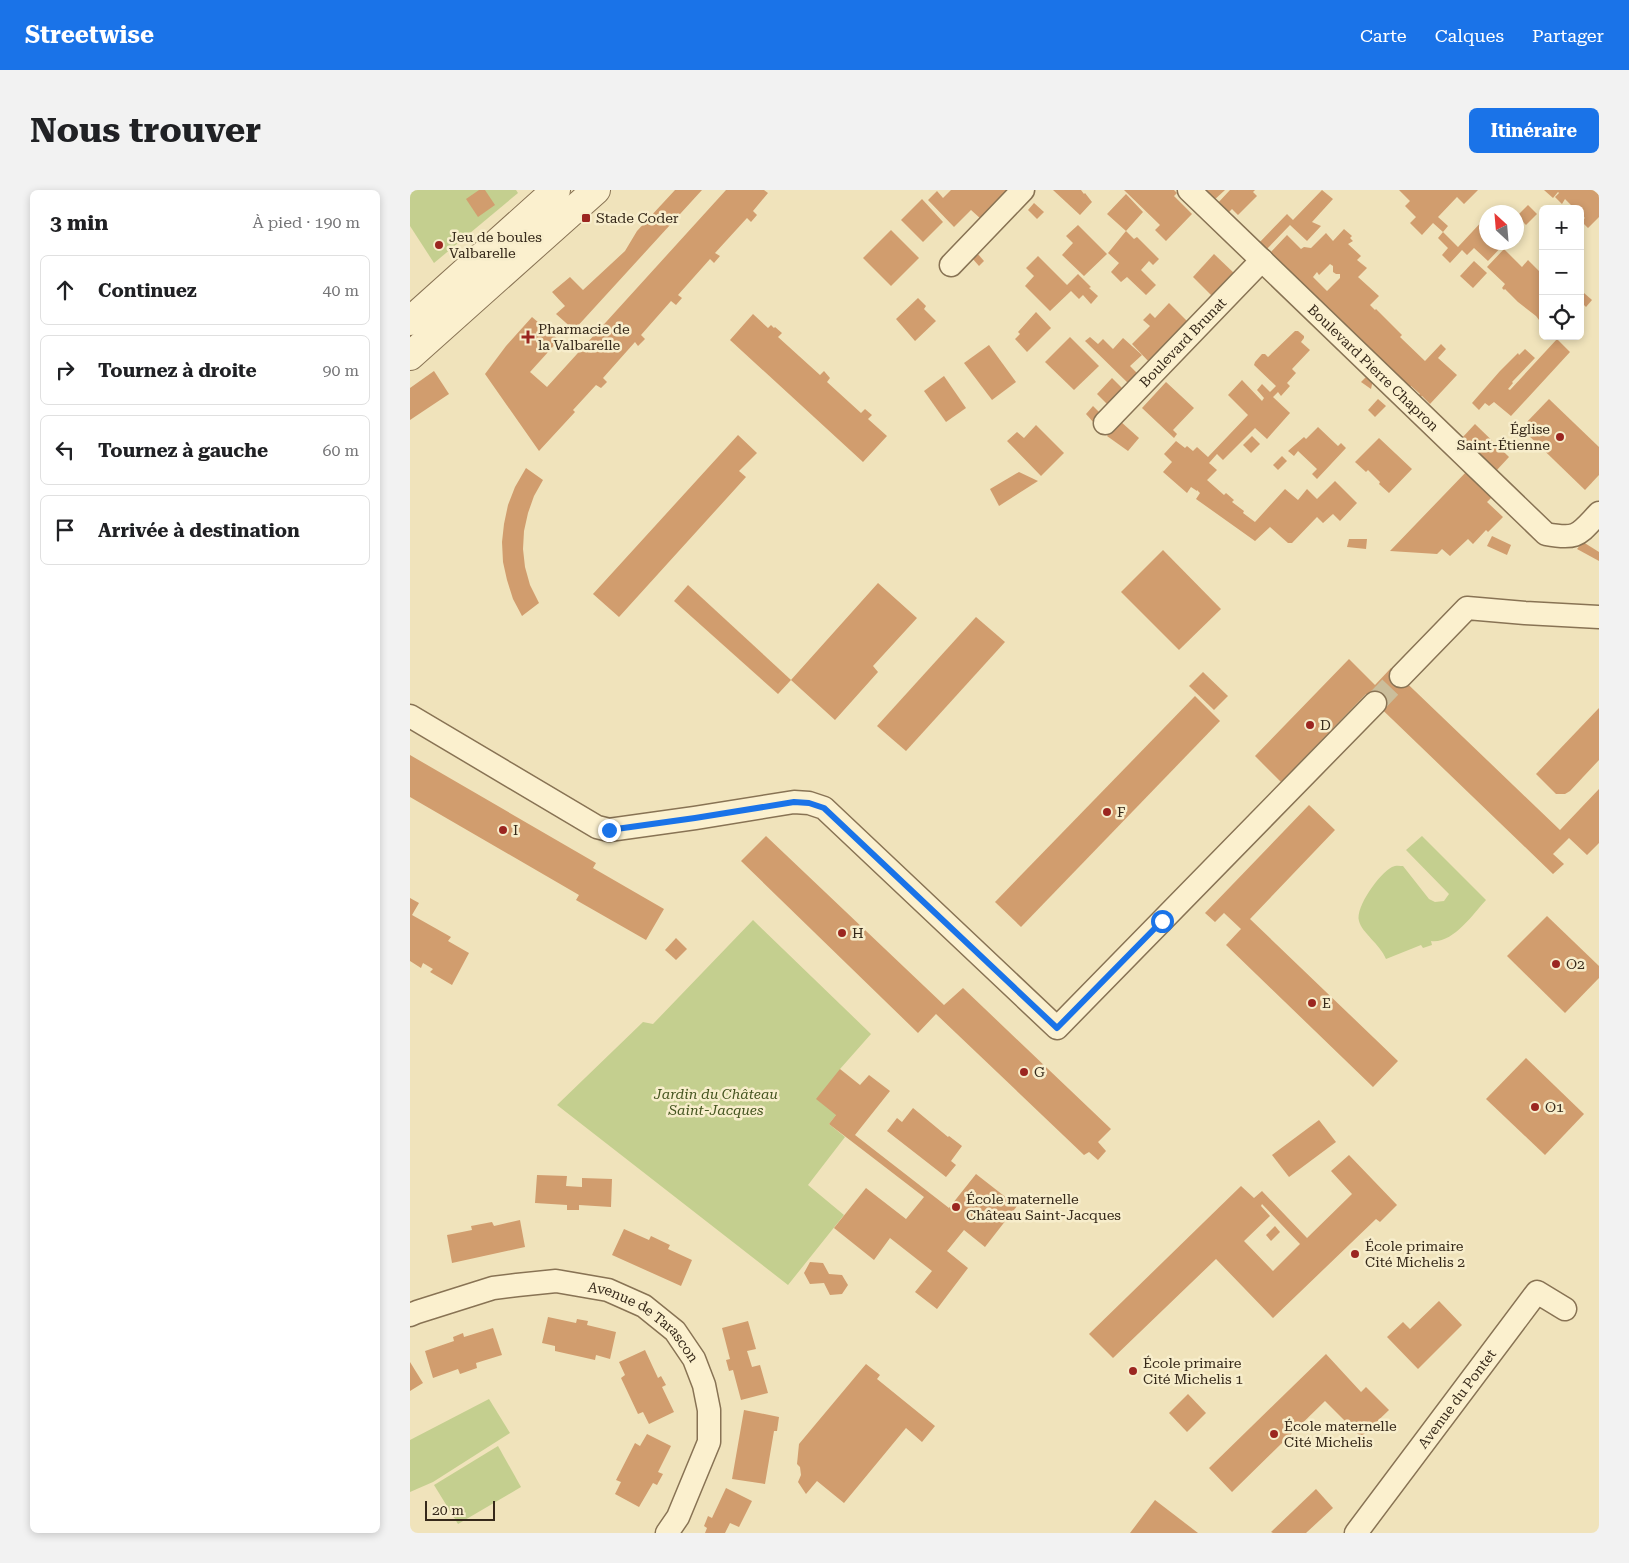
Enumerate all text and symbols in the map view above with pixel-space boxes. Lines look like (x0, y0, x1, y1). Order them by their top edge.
text: Streetwise (25, 21, 154, 49)
text: Carte (1360, 25, 1407, 46)
text: Calques (1435, 25, 1504, 46)
text: Partager (1532, 25, 1604, 46)
button: Itinéraire (1469, 108, 1599, 153)
text: Nous trouver (30, 110, 261, 151)
north arrow (1479, 205, 1524, 250)
map controls (1539, 205, 1584, 340)
button: + (1539, 205, 1584, 250)
place label: Stade Coder (596, 210, 679, 226)
text: 3 min (50, 211, 108, 235)
marker: Stade Coder (580, 212, 592, 224)
text: À pied · 190 m (252, 213, 360, 232)
place label: Jeu de boules Valbarelle (449, 229, 542, 261)
marker: Jeu de boules Valbarelle (433, 239, 445, 251)
button: − (1539, 250, 1584, 295)
icon: ahead (51, 276, 79, 304)
text: Continuez (98, 279, 197, 302)
text: 40 m (322, 281, 359, 300)
street label: Boulevard Brunat (1136, 294, 1229, 390)
button: locate (1539, 295, 1584, 340)
street label: Boulevard Pierre Chapron (1305, 301, 1442, 434)
place label: Pharmacie de la Valbarelle (538, 321, 630, 353)
marker: Pharmacie de la Valbarelle (522, 331, 534, 343)
icon: right (51, 356, 79, 384)
text: Tournez à droite (98, 359, 257, 382)
text: 90 m (322, 361, 359, 380)
place label: Église Saint-Étienne (1457, 421, 1550, 453)
marker: Église Saint-Étienne (1554, 431, 1566, 443)
icon: left (51, 436, 79, 464)
text: Tournez à gauche (98, 439, 268, 462)
text: 60 m (322, 441, 359, 460)
icon: arrive (51, 516, 79, 544)
text: Arrivée à destination (98, 519, 300, 542)
place label: D (1320, 717, 1331, 733)
marker: D (1304, 719, 1316, 731)
place label: F (1117, 804, 1125, 820)
marker: F (1101, 806, 1113, 818)
route end (598, 819, 621, 842)
place label: I (513, 822, 518, 838)
marker: I (497, 824, 509, 836)
route start (1151, 910, 1174, 933)
place label: H (852, 925, 864, 941)
marker: H (836, 927, 848, 939)
place label: O2 (1566, 956, 1585, 972)
marker: O2 (1550, 958, 1562, 970)
place label: E (1322, 995, 1331, 1011)
marker: E (1306, 997, 1318, 1009)
place label: G (1034, 1064, 1045, 1080)
marker: G (1018, 1066, 1030, 1078)
park label: Jardin du Château Saint-Jacques (653, 1086, 778, 1118)
place label: O1 (1545, 1099, 1564, 1115)
marker: O1 (1529, 1101, 1541, 1113)
place label: École maternelle Château Saint-Jacques (966, 1191, 1121, 1223)
marker: École maternelle Château Saint-Jacques (950, 1201, 962, 1213)
place label: École primaire Cité Michelis 2 (1365, 1238, 1465, 1270)
marker: École primaire Cité Michelis 2 (1349, 1248, 1361, 1260)
street label: Avenue de Tarascon (587, 1279, 702, 1365)
street label: Avenue du Pontet (1415, 1346, 1499, 1451)
place label: École primaire Cité Michelis 1 (1143, 1355, 1243, 1387)
marker: École primaire Cité Michelis 1 (1127, 1365, 1139, 1377)
place label: École maternelle Cité Michelis (1284, 1418, 1397, 1450)
marker: École maternelle Cité Michelis (1268, 1428, 1280, 1440)
scale bar (425, 1498, 495, 1521)
text: 20 m (432, 1502, 464, 1518)

